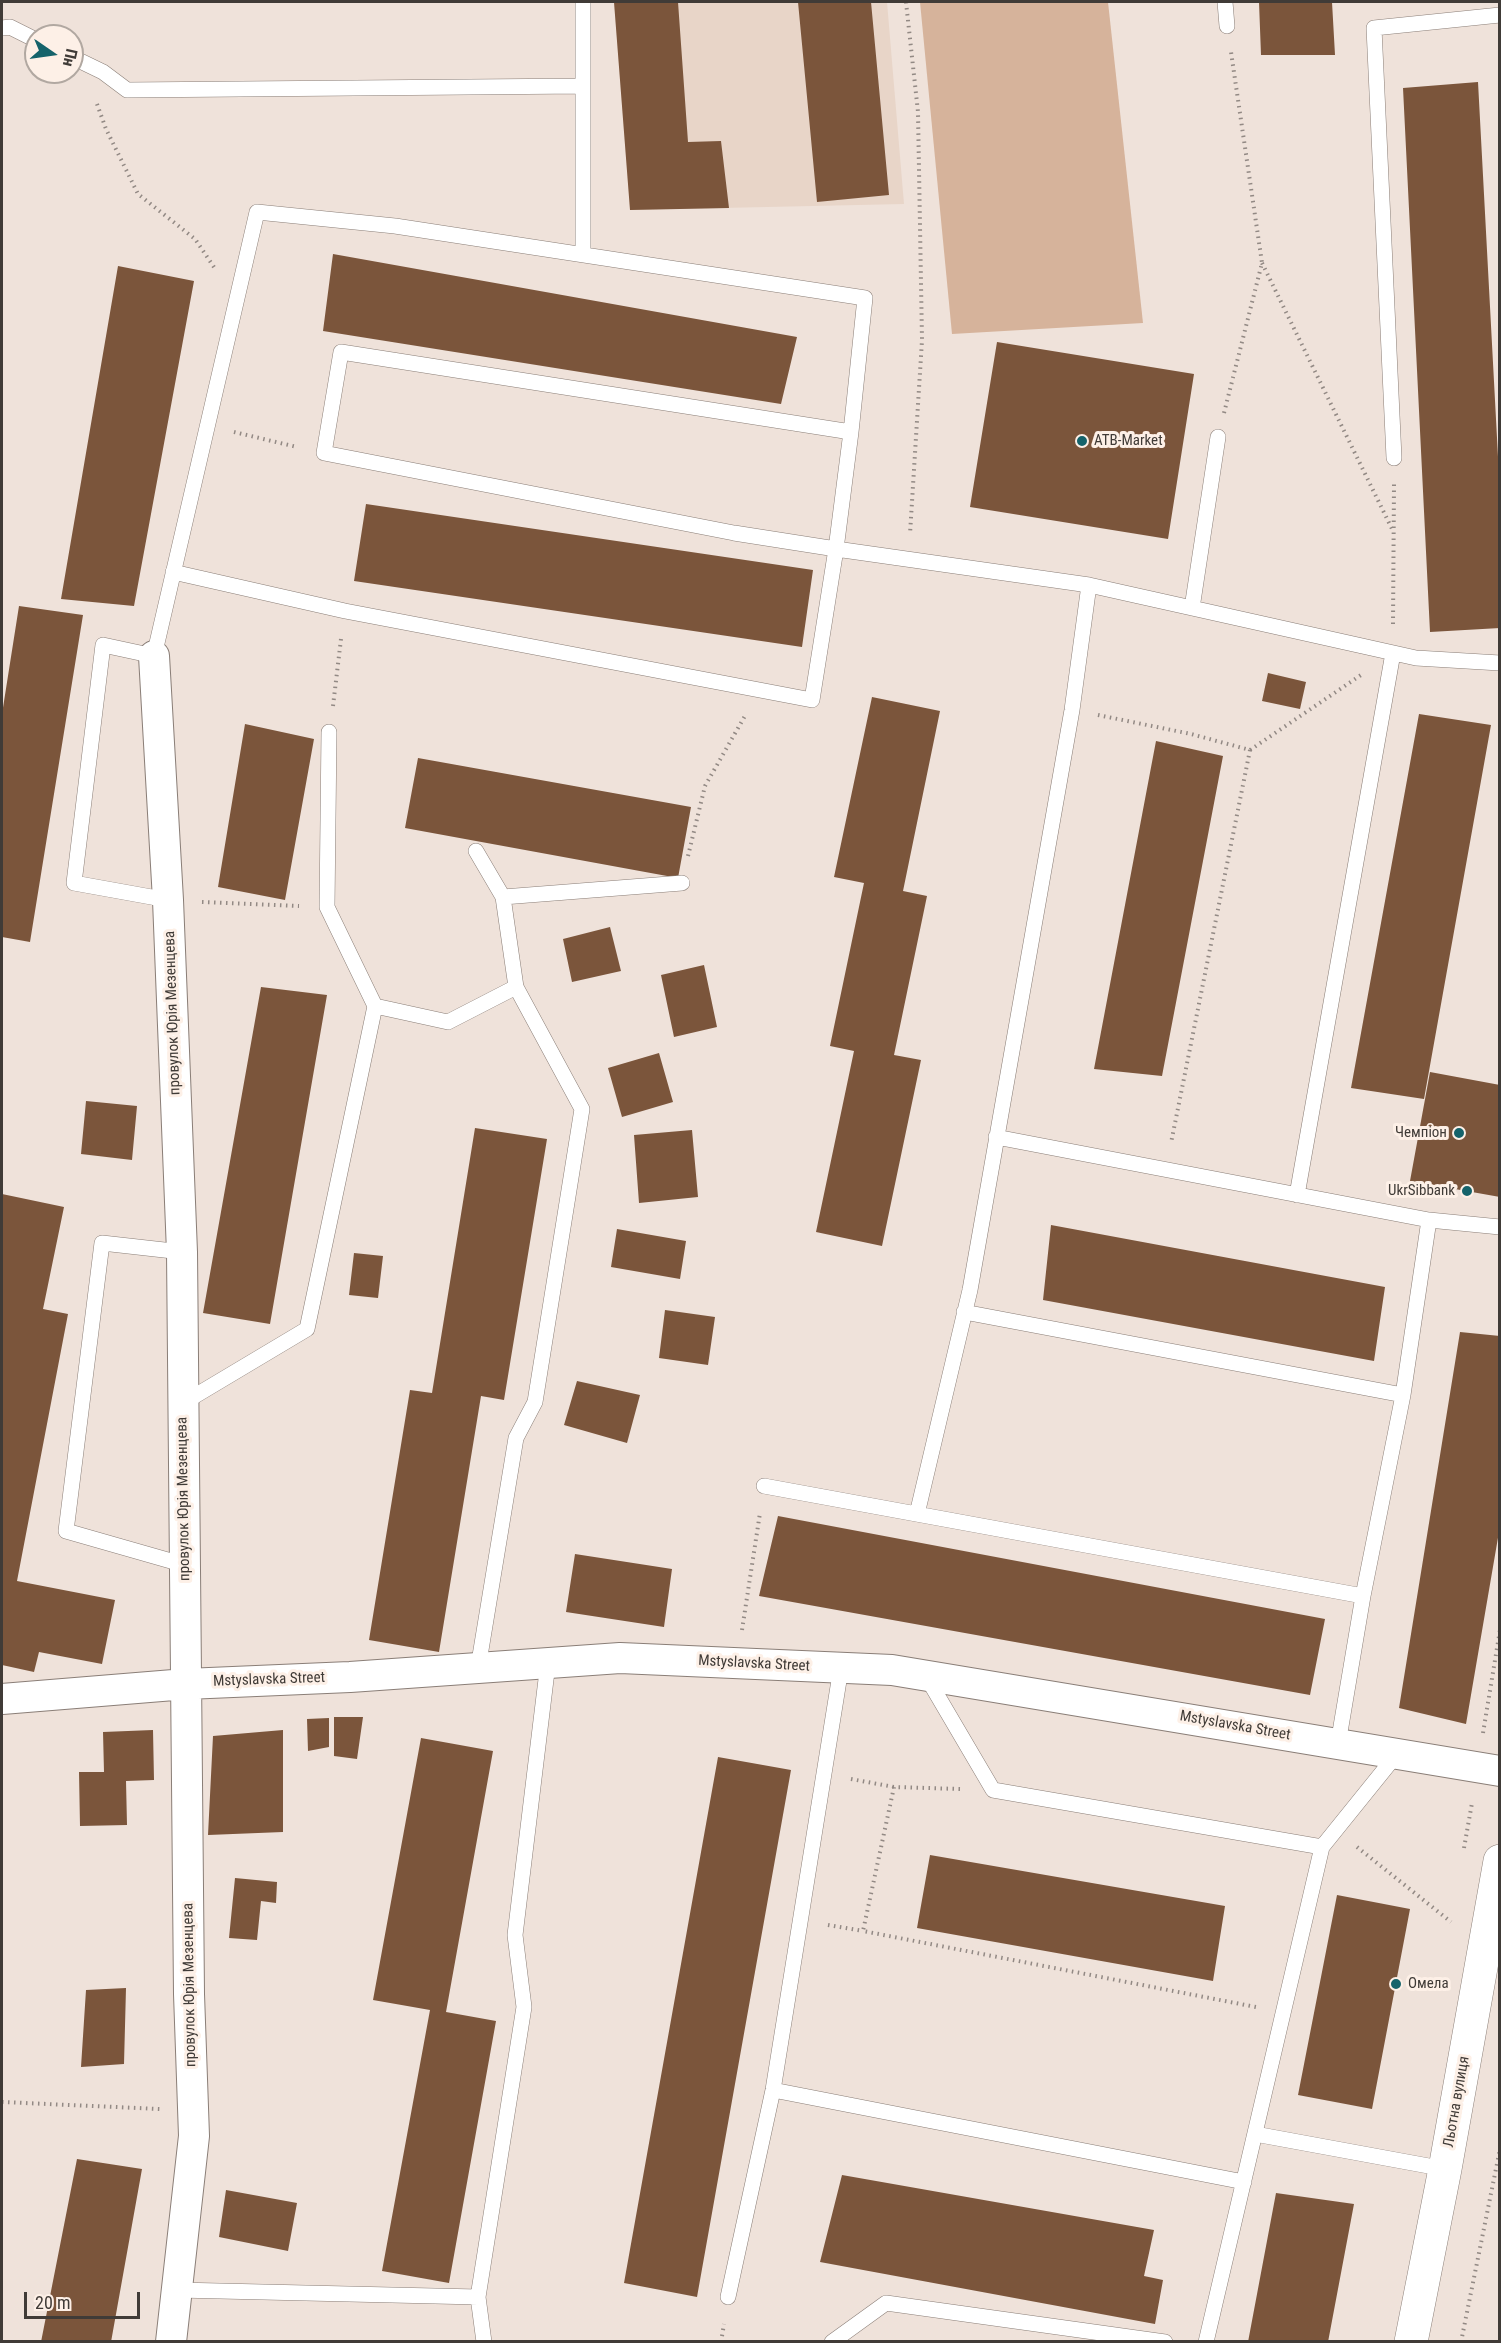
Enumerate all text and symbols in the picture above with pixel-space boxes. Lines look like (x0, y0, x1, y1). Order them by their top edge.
north arrow (24, 24, 84, 84)
text: Пн (59, 47, 81, 69)
place label: ATB-Market (1094, 432, 1163, 450)
marker: ATB-Market (1075, 434, 1089, 448)
street label: провулок Юрія Мезенцева (161, 931, 185, 1095)
place label: Чемпіон (1395, 1124, 1447, 1142)
marker: Чемпіон (1452, 1126, 1466, 1140)
place label: UkrSibbank (1388, 1182, 1455, 1200)
marker: UkrSibbank (1460, 1184, 1474, 1198)
street label: провулок Юрія Мезенцева (174, 1417, 194, 1581)
street label: Mstyslavska Street (698, 1652, 810, 1676)
street label: Mstyslavska Street (213, 1669, 325, 1691)
street label: Mstyslavska Street (1178, 1707, 1292, 1745)
street label: провулок Юрія Мезенцева (180, 1903, 200, 2067)
place label: Омела (1408, 1975, 1449, 1993)
marker: Омела (1389, 1977, 1403, 1991)
street label: Льотна вулиця (1440, 2055, 1474, 2149)
scale bar (27, 2280, 142, 2318)
text: 20 m (35, 2292, 70, 2313)

